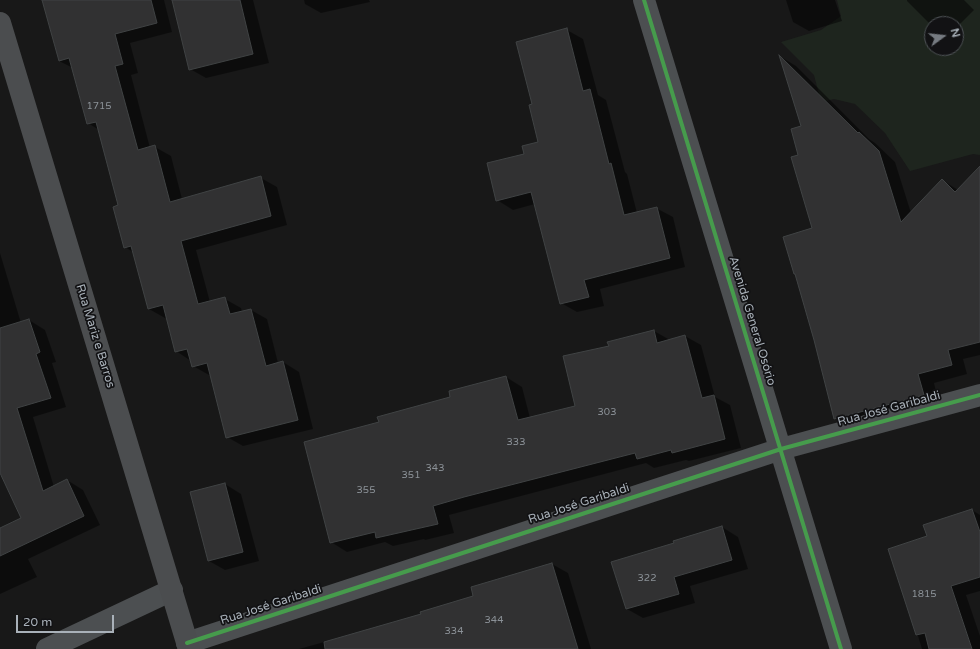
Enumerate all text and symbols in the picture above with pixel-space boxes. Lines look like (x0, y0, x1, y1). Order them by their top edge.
north arrow (924, 16, 964, 56)
text: N (948, 27, 963, 39)
house number: 1715 (86, 100, 112, 112)
street label: Avenida General Osório (725, 255, 779, 387)
street label: Rua Mariz e Barros (72, 282, 118, 390)
street label: Rua José Garibaldi (836, 388, 942, 430)
house number: 303 (598, 406, 616, 418)
house number: 333 (507, 436, 525, 448)
house number: 343 (426, 462, 444, 474)
house number: 351 (402, 469, 420, 481)
street label: Rua José Garibaldi (527, 481, 631, 527)
house number: 355 (357, 484, 375, 496)
house number: 322 (638, 572, 656, 584)
street label: Rua José Garibaldi (219, 582, 323, 628)
house number: 1815 (911, 588, 937, 600)
scale bar (18, 607, 116, 633)
house number: 344 (485, 614, 503, 626)
text: 20 m (23, 615, 52, 629)
house number: 334 (445, 625, 463, 637)

